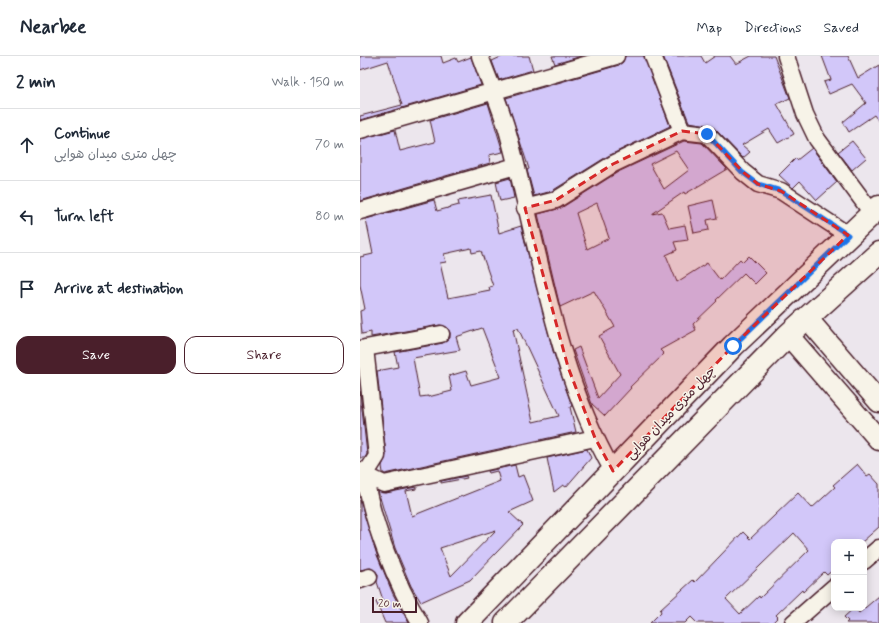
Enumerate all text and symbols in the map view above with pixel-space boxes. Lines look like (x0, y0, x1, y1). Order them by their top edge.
text: Nearbee (20, 15, 86, 40)
text: Map (696, 19, 722, 37)
text: Directions (744, 19, 802, 37)
text: Saved (824, 19, 859, 37)
text: 2 min (16, 71, 56, 93)
text: Walk · 150 m (271, 74, 344, 91)
text: Continue (54, 124, 110, 144)
route end (698, 125, 716, 143)
icon: ahead (16, 134, 38, 156)
text: 70 m (315, 136, 344, 153)
text: چهل متری میدان هوایی (54, 146, 177, 163)
icon: left (16, 206, 38, 228)
text: Turn left (54, 207, 114, 227)
text: 80 m (315, 208, 344, 225)
icon: arrive (16, 278, 38, 300)
text: Arrive at destination (54, 279, 183, 299)
button: Save (16, 336, 176, 374)
button: Share (184, 336, 344, 374)
route start (724, 337, 742, 355)
street label: چهل متری میدان هوایی (622, 363, 720, 463)
map controls (831, 539, 867, 611)
button: + (831, 539, 867, 575)
button: − (831, 575, 867, 611)
scale bar (372, 595, 417, 614)
text: 20 m (378, 597, 401, 611)

